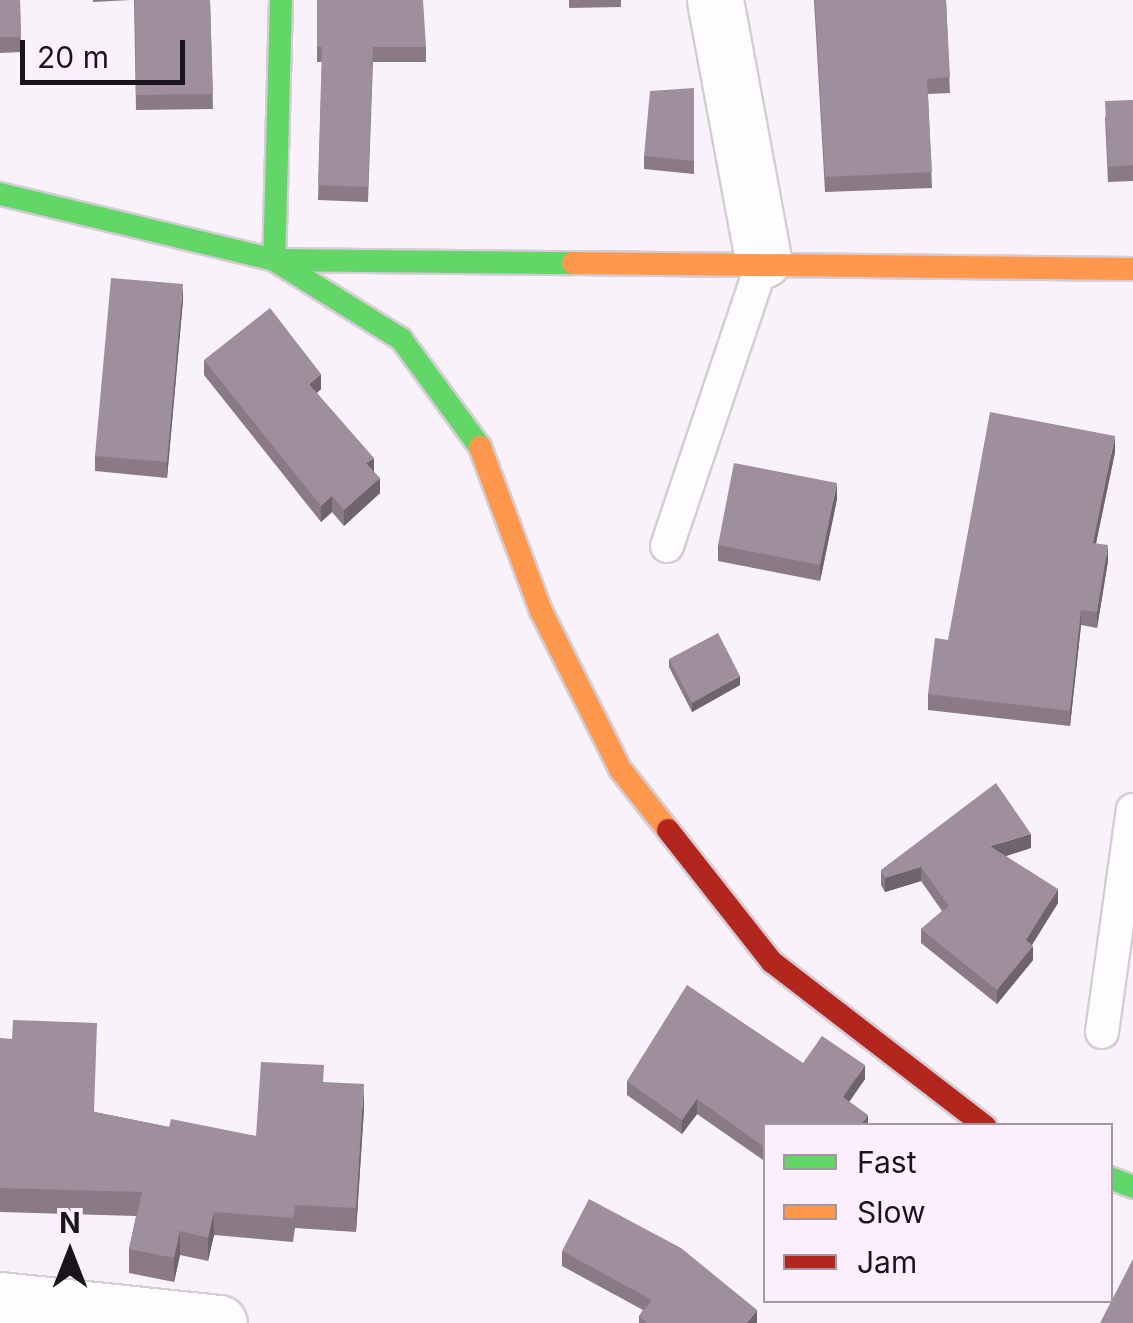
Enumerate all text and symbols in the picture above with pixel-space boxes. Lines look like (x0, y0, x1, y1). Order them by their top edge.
scale bar (25, 20, 190, 82)
text: 20 m (37, 39, 109, 75)
legend (763, 1123, 1113, 1303)
text: Fast (857, 1144, 916, 1180)
text: Slow (857, 1194, 926, 1230)
north arrow (20, 1203, 120, 1303)
text: N (59, 1206, 81, 1240)
text: Jam (857, 1244, 917, 1280)

